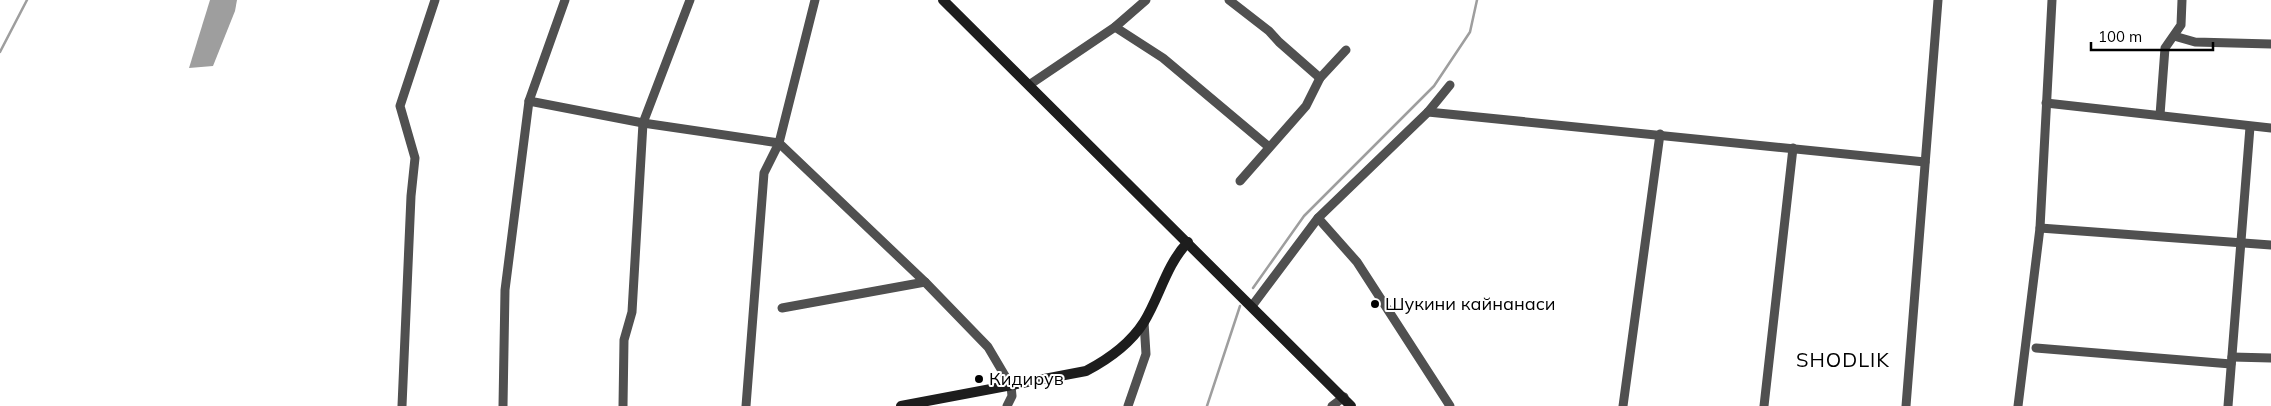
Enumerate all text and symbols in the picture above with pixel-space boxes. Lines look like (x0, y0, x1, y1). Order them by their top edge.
scale bar (2091, 20, 2214, 52)
text: 100 m (2098, 27, 2142, 46)
place label: Шукини кайнанаси (1385, 292, 1555, 315)
marker: Шукини кайнанаси (1369, 298, 1381, 310)
district label: SHODLIK (1796, 347, 1890, 372)
place label: Кидирув (989, 367, 1064, 390)
marker: Кидирув (973, 373, 985, 385)

